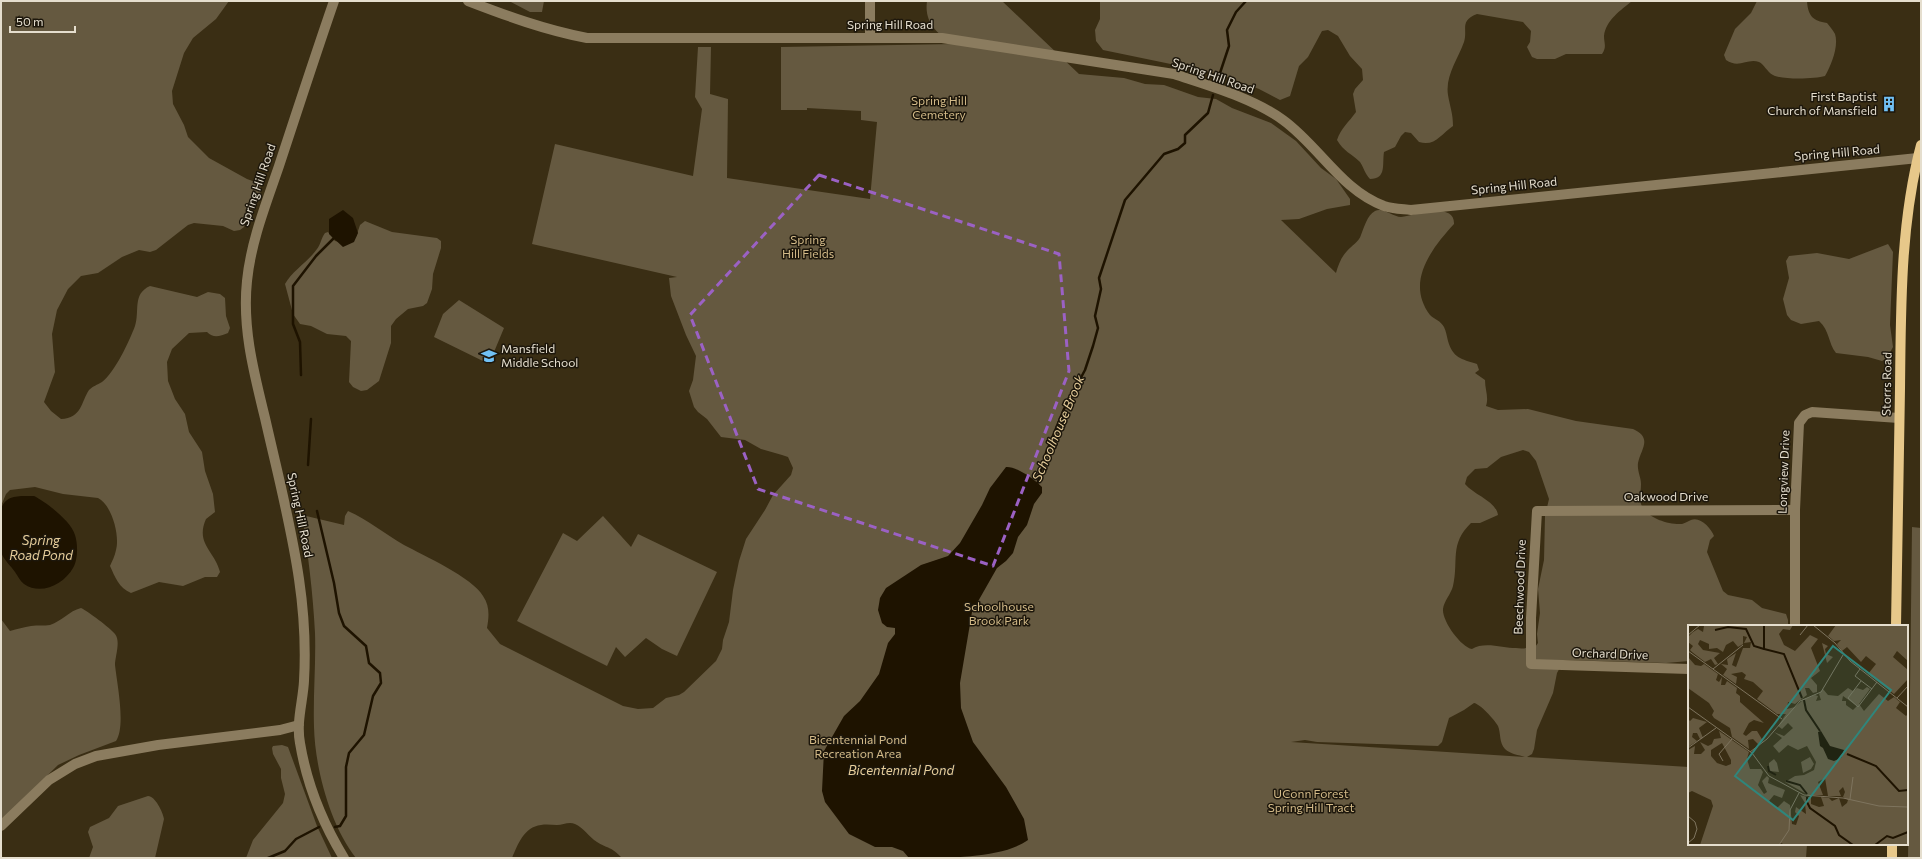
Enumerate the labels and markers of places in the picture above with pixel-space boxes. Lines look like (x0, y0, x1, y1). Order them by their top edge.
place label: First Baptist Church of Mansfield (1767, 89, 1877, 117)
building icon: First Baptist Church of Mansfield (1880, 95, 1898, 113)
place label: Mansfield Middle School (501, 341, 578, 369)
school or university icon: Mansfield Middle School (480, 347, 498, 365)

